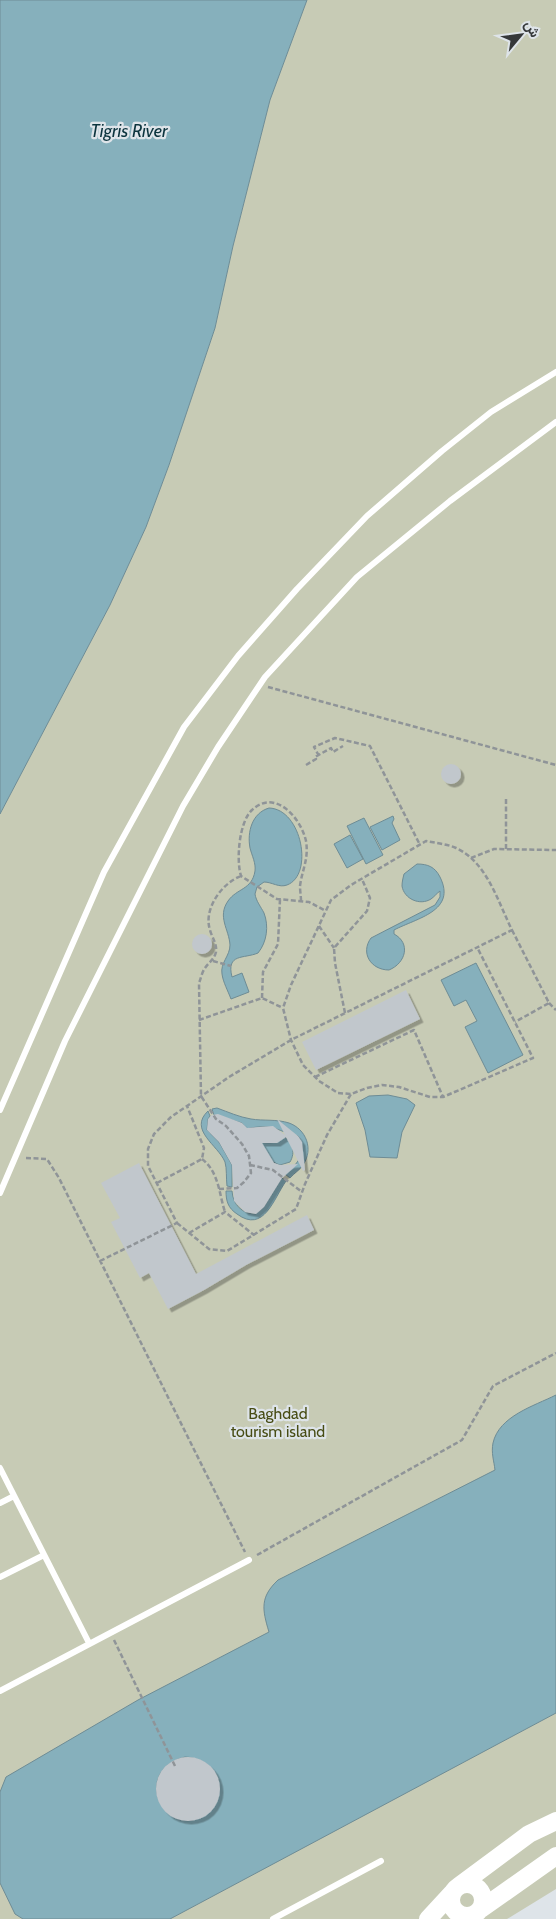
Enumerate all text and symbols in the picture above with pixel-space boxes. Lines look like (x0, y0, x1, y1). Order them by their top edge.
north arrow (496, 10, 546, 60)
text: ش (520, 17, 544, 41)
water label: Tigris River (91, 120, 169, 142)
park label: Baghdad tourism island (231, 1404, 325, 1441)

